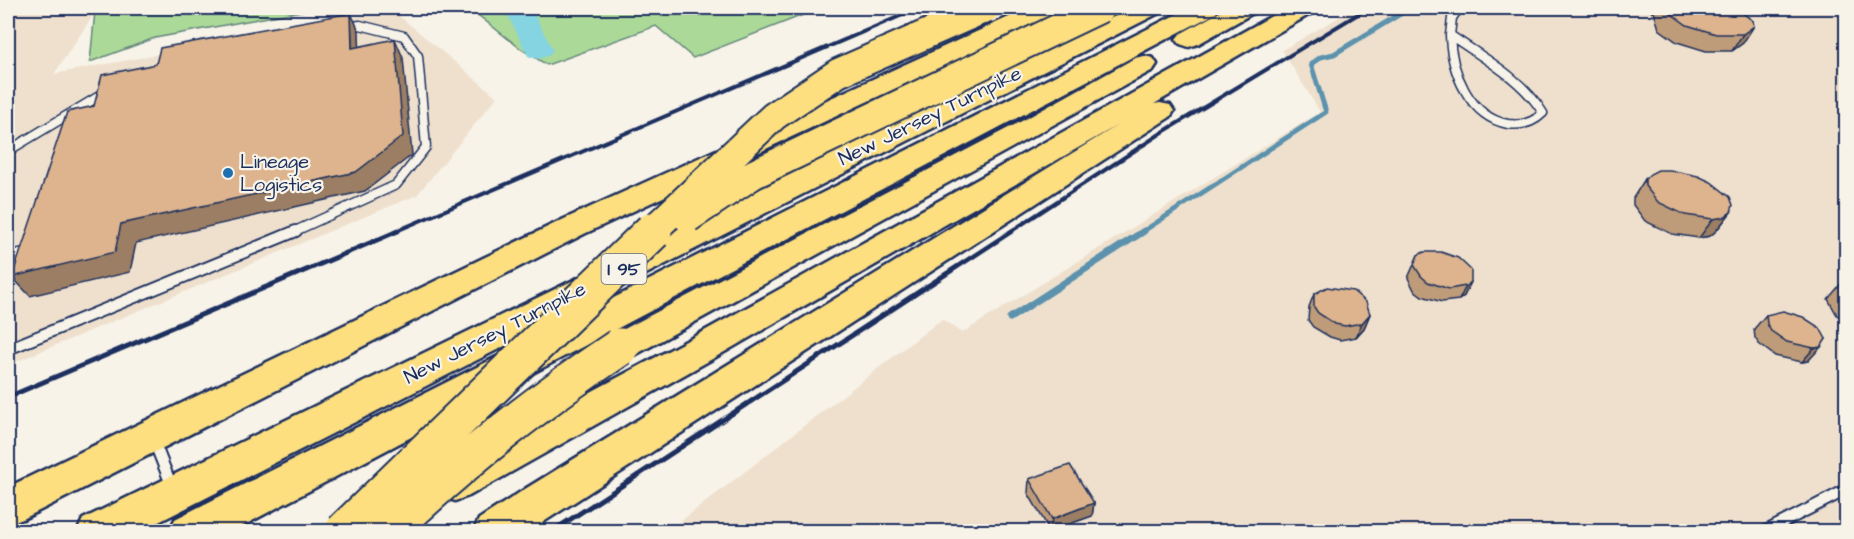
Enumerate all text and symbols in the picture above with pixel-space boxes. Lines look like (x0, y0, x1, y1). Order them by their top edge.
street label: New Jersey Turnpike (834, 59, 1027, 173)
place label: Lineage Logistics (240, 148, 322, 200)
marker: Lineage Logistics (221, 166, 235, 180)
road number: I 95 (602, 254, 646, 284)
street label: New Jersey Turnpike (399, 275, 591, 392)

